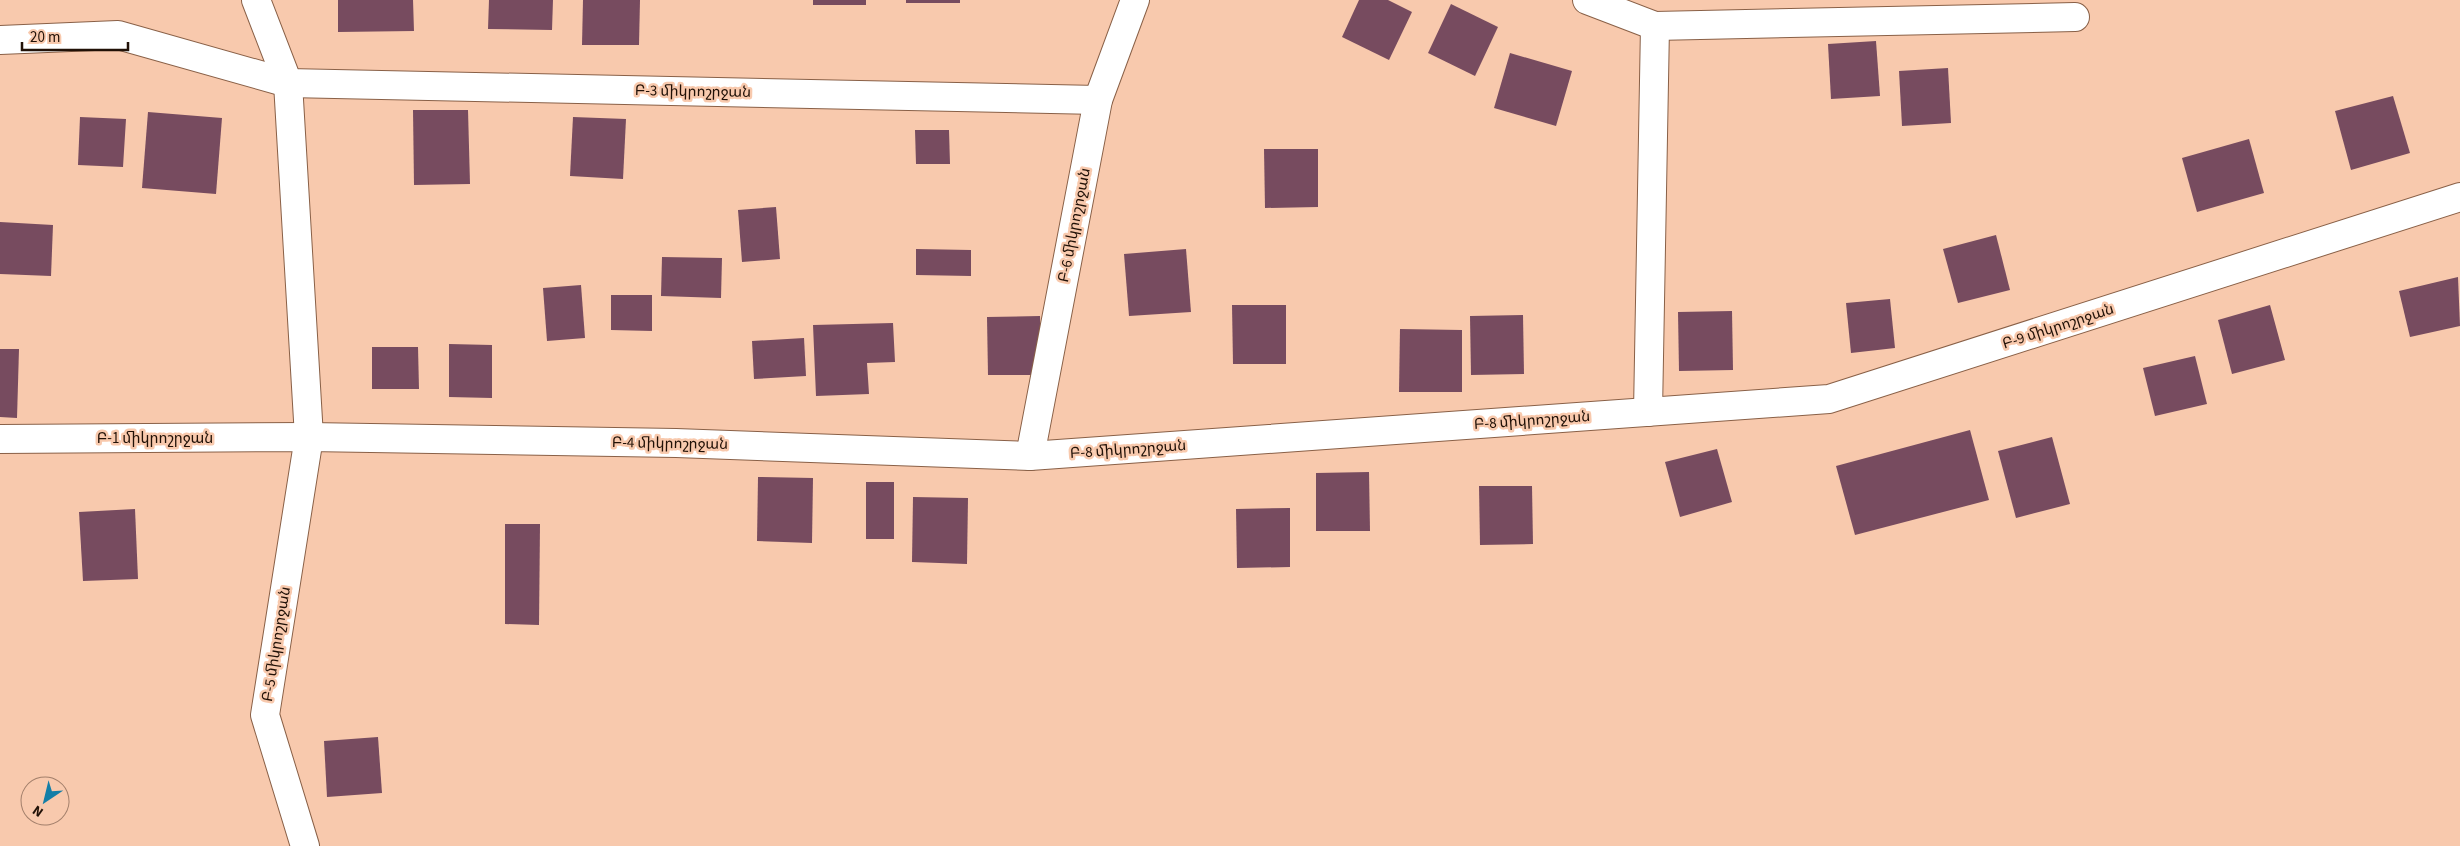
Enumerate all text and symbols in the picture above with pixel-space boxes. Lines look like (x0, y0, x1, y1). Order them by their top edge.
scale bar (22, 20, 129, 52)
text: 20 m (30, 27, 60, 48)
street label: Բ-3 միկրոշրջան (635, 80, 751, 103)
street label: Բ-6 միկրոշրջան (1053, 166, 1096, 284)
street label: Բ-9 միկրոշրջան (2000, 299, 2117, 354)
street label: Բ-8 միկրոշրջան (1473, 406, 1591, 435)
street label: Բ-1 միկրոշրջան (97, 428, 213, 449)
street label: Բ-4 միկրոշրջան (612, 432, 728, 455)
street label: Բ-8 միկրոշրջան (1069, 435, 1187, 464)
street label: Բ-5 միկրոշրջան (257, 585, 296, 703)
north arrow (20, 776, 70, 826)
text: N (29, 800, 48, 822)

